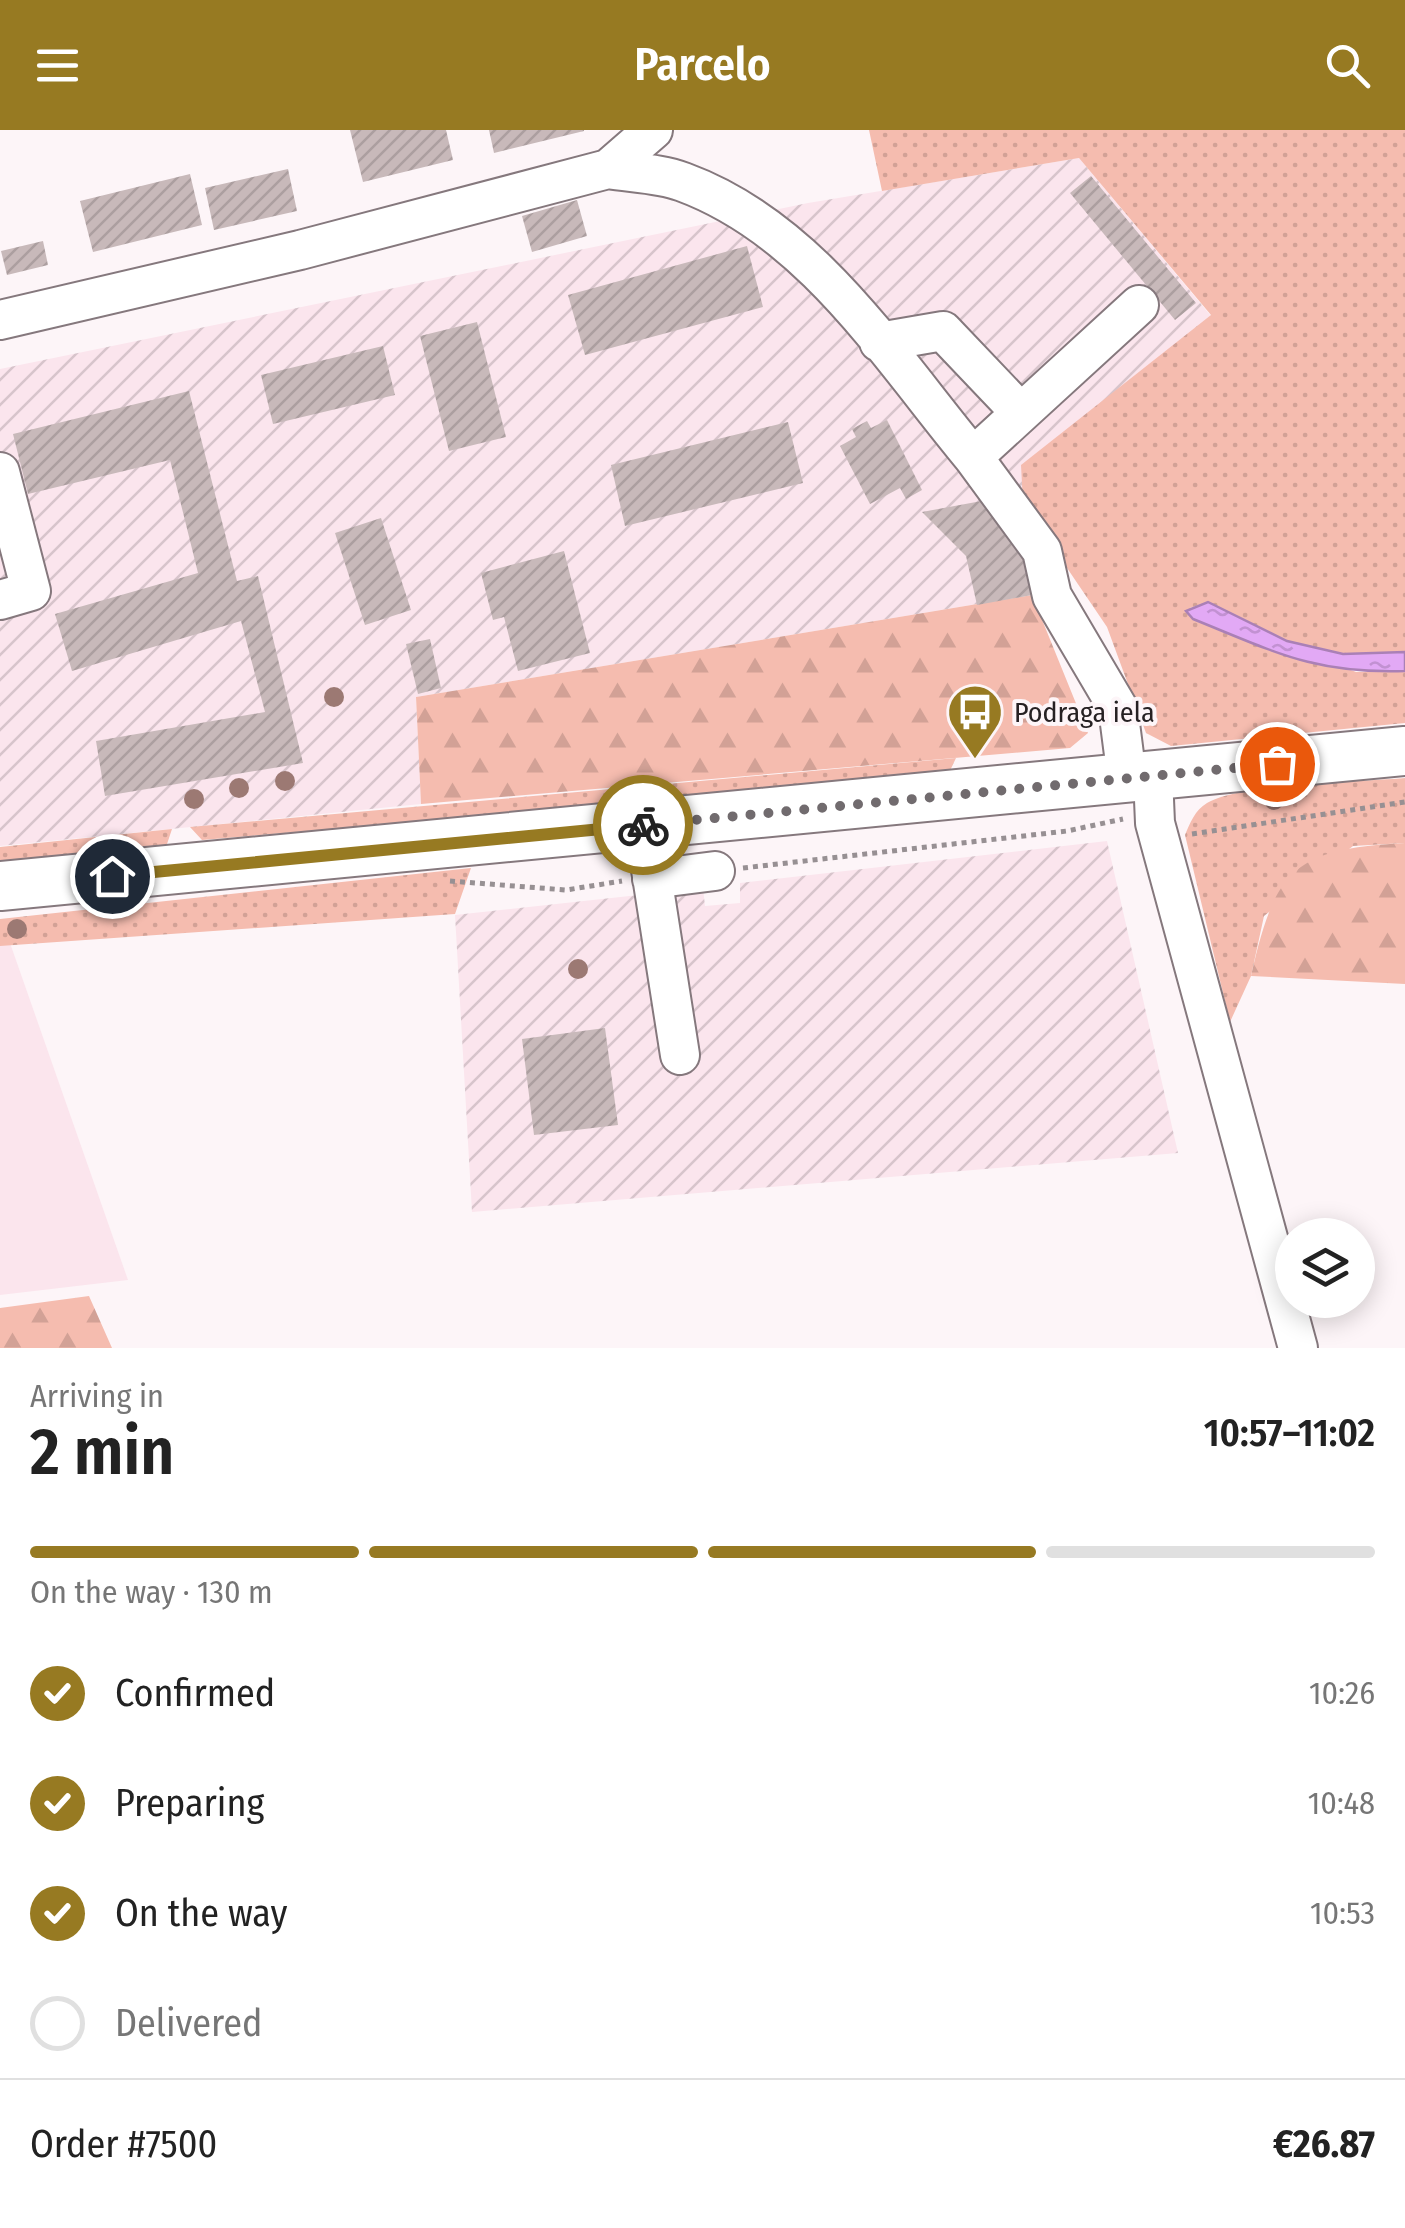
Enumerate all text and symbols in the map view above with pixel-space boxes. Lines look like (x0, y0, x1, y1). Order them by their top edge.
icon: menu (30, 38, 85, 93)
text: Parcelo (634, 38, 771, 92)
icon: search (1320, 38, 1375, 93)
bus stop icon: Podraga iela (945, 682, 1005, 761)
place label: Podraga iela (1014, 696, 1155, 729)
pin (1235, 722, 1320, 807)
icon: bag (1250, 737, 1305, 792)
courier (593, 775, 693, 875)
icon: bike (616, 798, 671, 853)
pin (70, 834, 155, 919)
icon: home (85, 849, 140, 904)
map controls (1275, 1218, 1375, 1318)
button: layers (1275, 1218, 1375, 1318)
text: Arriving in (30, 1377, 164, 1415)
text: 10:57–11:02 (1204, 1410, 1375, 1456)
text: 2 min (30, 1413, 174, 1491)
text: On the way · 130 m (30, 1573, 273, 1611)
icon: check (30, 1666, 85, 1721)
text: Confirmed (115, 1670, 275, 1716)
text: 10:26 (1309, 1674, 1375, 1712)
icon: check (30, 1776, 85, 1831)
text: Preparing (115, 1780, 264, 1826)
text: 10:48 (1308, 1784, 1375, 1822)
icon: check (30, 1886, 85, 1941)
text: On the way (115, 1890, 287, 1936)
text: 10:53 (1310, 1894, 1375, 1932)
text: Delivered (115, 2000, 262, 2046)
text: Order #7500 (30, 2121, 217, 2167)
text: €26.87 (1273, 2121, 1375, 2167)

